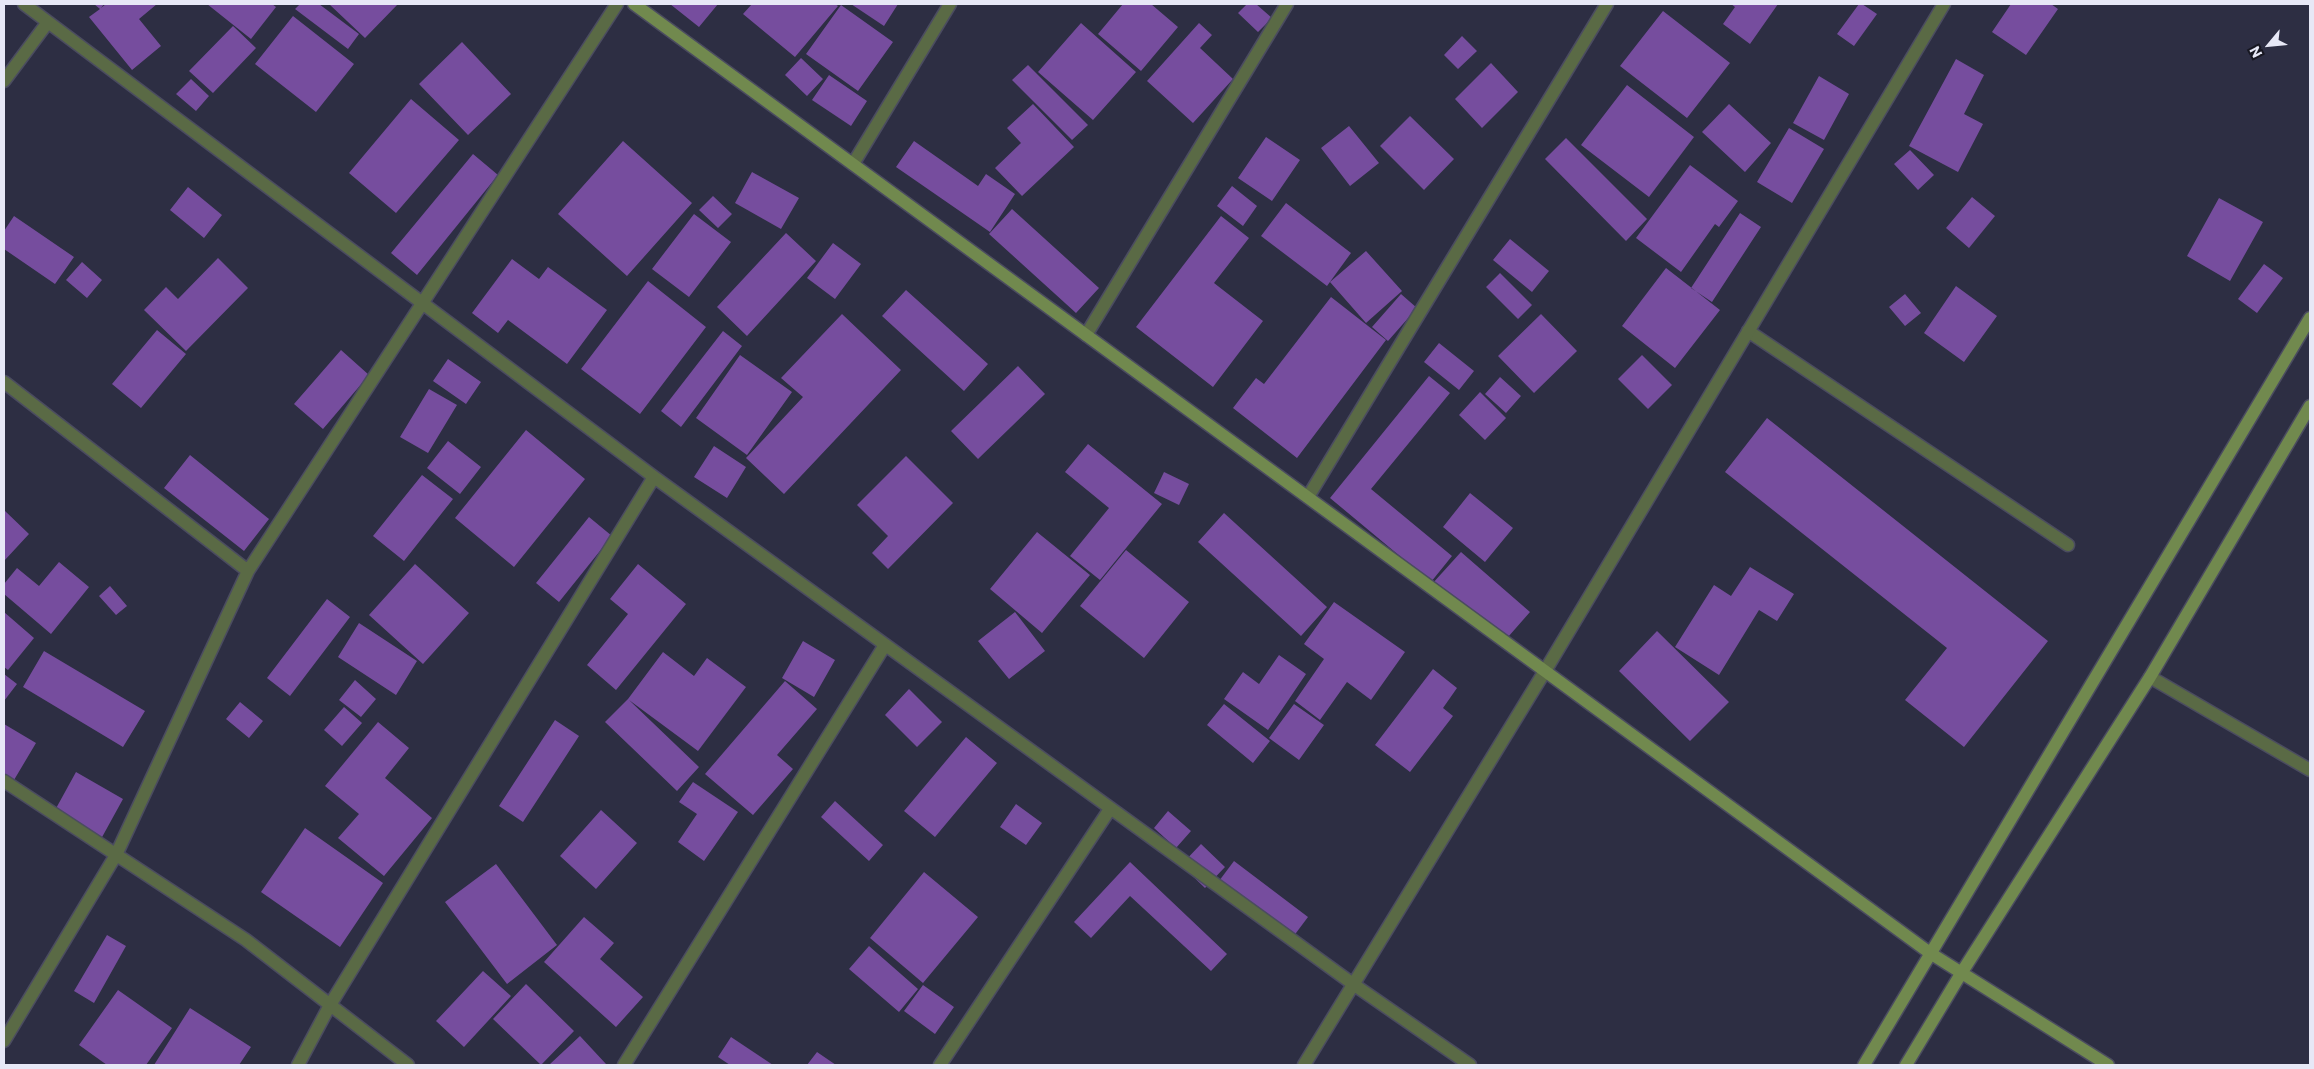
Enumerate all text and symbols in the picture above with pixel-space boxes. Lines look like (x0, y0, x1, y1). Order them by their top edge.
north arrow (2244, 20, 2294, 70)
text: N (2245, 44, 2265, 61)

